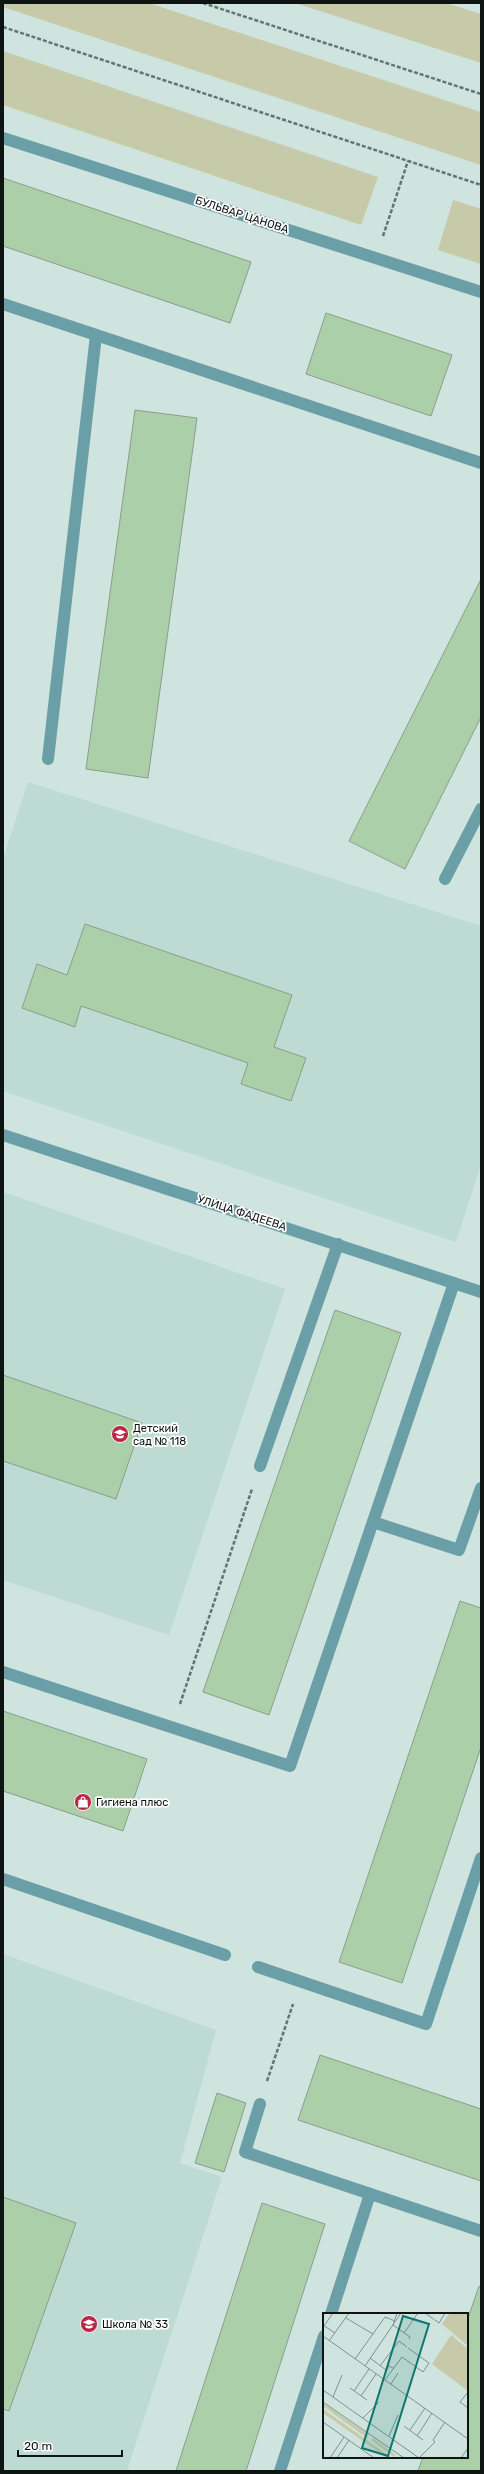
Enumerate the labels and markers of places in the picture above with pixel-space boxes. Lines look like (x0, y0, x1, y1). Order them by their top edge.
place label: Детский сад № 118 (133, 1422, 186, 1448)
school or university icon: Детский сад № 118 (110, 1424, 130, 1444)
shop icon: Гигиена плюс (73, 1792, 93, 1812)
place label: Гигиена плюс (96, 1796, 168, 1809)
school or university icon: Школа № 33 (79, 2314, 99, 2334)
place label: Школа № 33 (102, 2318, 169, 2331)

